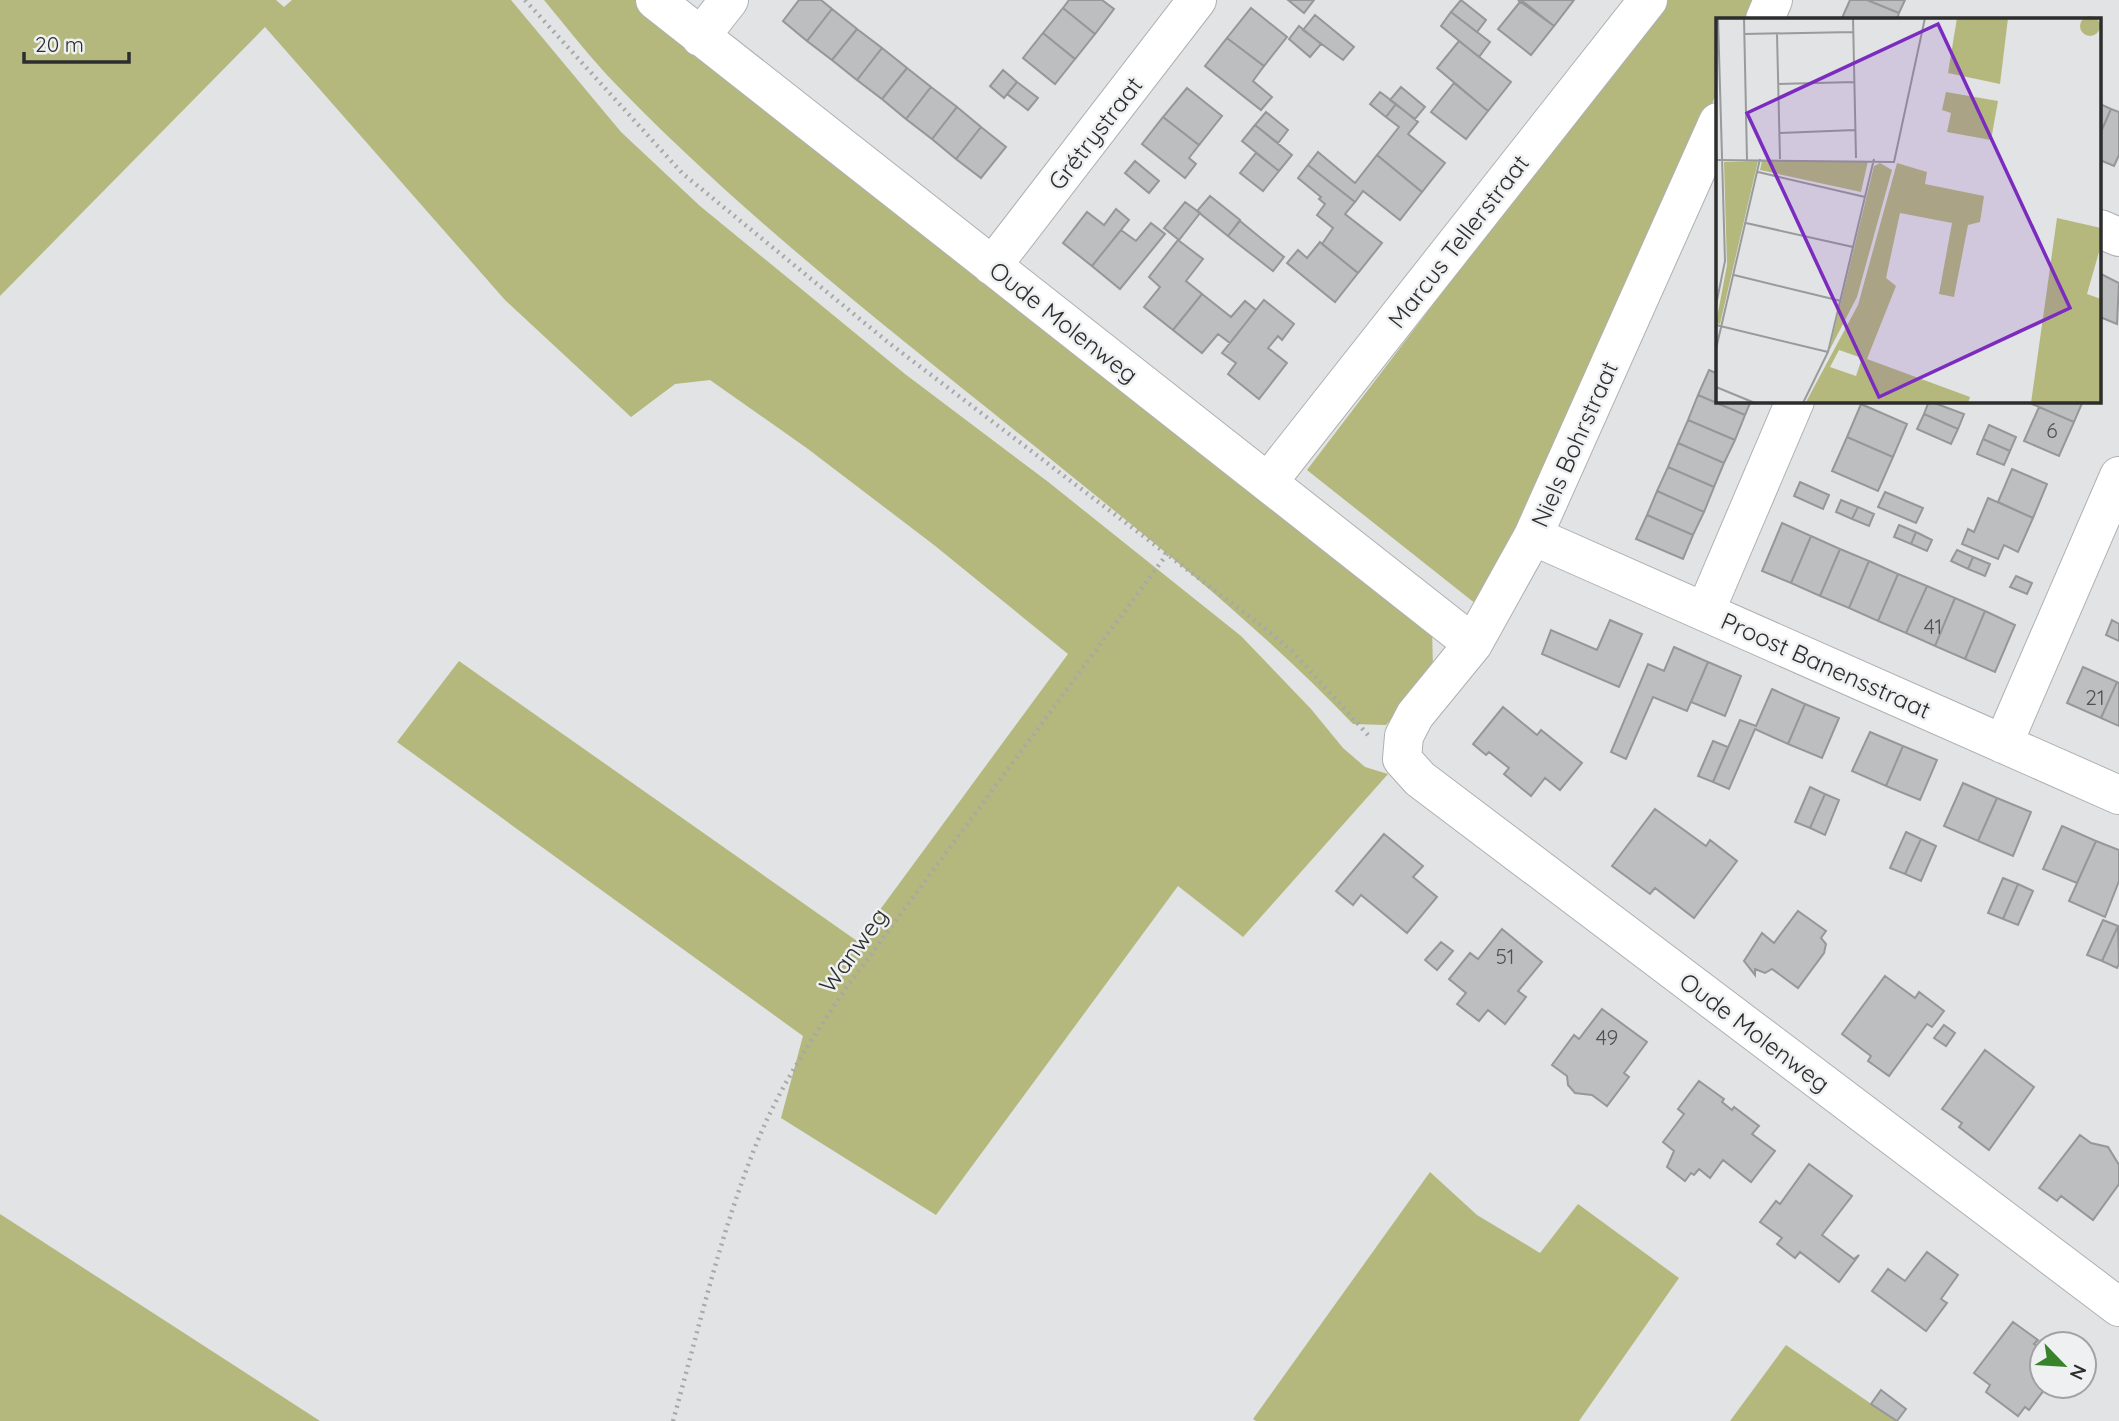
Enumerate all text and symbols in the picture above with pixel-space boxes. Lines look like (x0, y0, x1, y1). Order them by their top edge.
inset map (1716, 18, 2102, 402)
scale bar (24, 21, 130, 65)
text: 20 m (35, 31, 84, 57)
street label: Grétrystraat (1041, 70, 1149, 196)
street label: Marcus Tellerstraat (1381, 148, 1535, 334)
street label: Oude Molenweg (984, 255, 1144, 389)
street label: Niels Bohrstraat (1524, 356, 1624, 532)
house number: 6 (2046, 417, 2058, 443)
street label: Proost Banensstraat (1716, 605, 1936, 725)
house number: 41 (1924, 613, 1942, 639)
house number: 21 (2085, 684, 2105, 710)
street label: Wanweg (812, 902, 894, 998)
house number: 51 (1495, 943, 1515, 969)
street label: Oude Molenweg (1674, 966, 1836, 1098)
house number: 49 (1596, 1024, 1618, 1050)
north arrow (2028, 1330, 2098, 1400)
text: N (2065, 1361, 2092, 1384)

